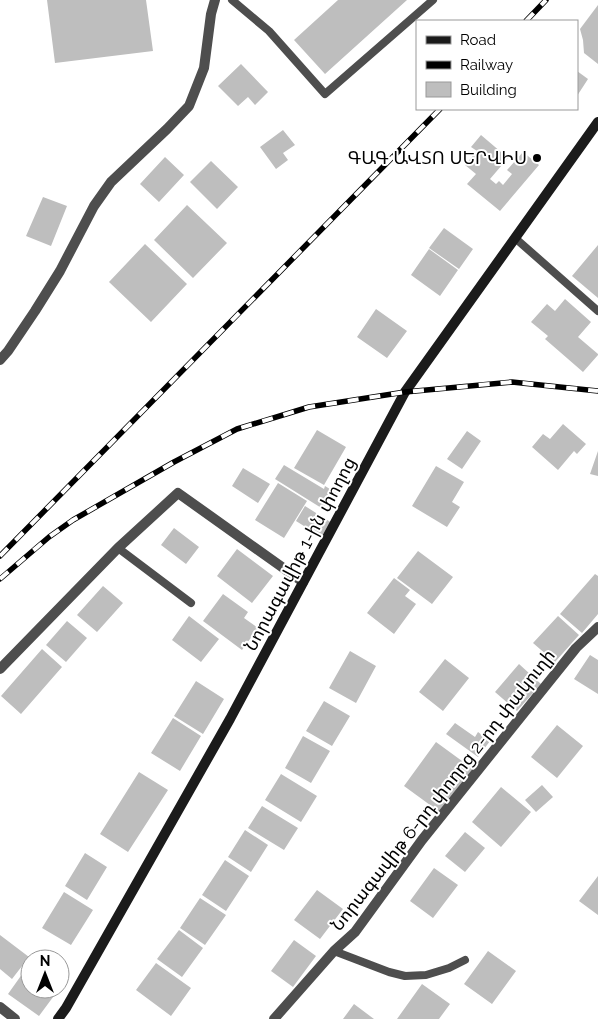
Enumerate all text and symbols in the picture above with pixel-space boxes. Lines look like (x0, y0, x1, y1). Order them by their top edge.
legend (416, 20, 578, 110)
text: Road (460, 31, 496, 49)
text: Railway (460, 56, 513, 74)
text: Building (460, 81, 517, 99)
place label: ԳԱԳ ԱՎՏՈ ՍԵՐՎԻՍ (347, 147, 527, 168)
marker: ԳԱԳ ԱՎՏՈ ՍԵՐՎԻՍ (531, 152, 543, 164)
street label: Նորագավիթ 1-ին փողոց (239, 453, 360, 654)
street label: Նորագավիթ 6-րդ փողոց 2-րդ փակուղի (326, 645, 559, 935)
north arrow (20, 949, 70, 999)
text: N (40, 953, 50, 969)

